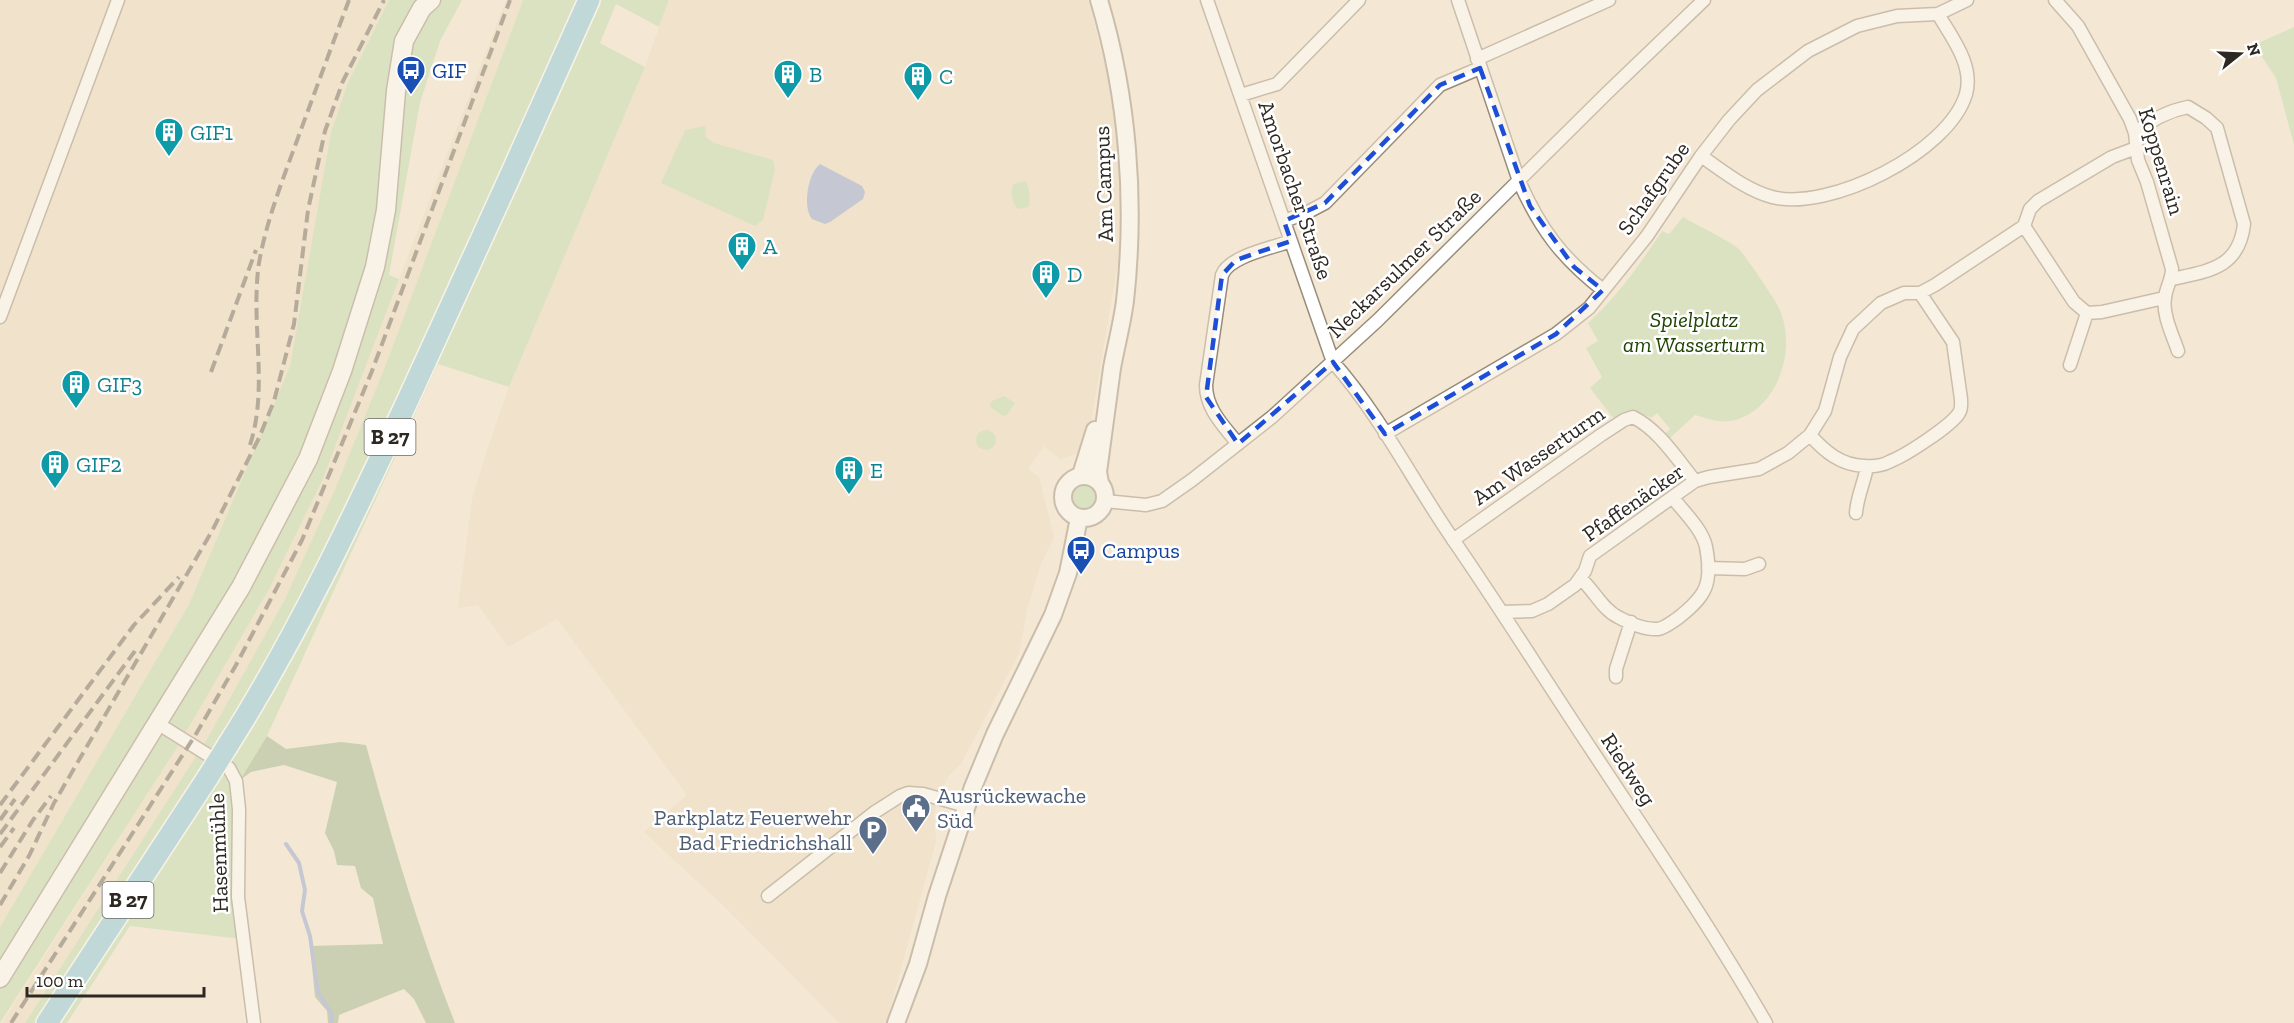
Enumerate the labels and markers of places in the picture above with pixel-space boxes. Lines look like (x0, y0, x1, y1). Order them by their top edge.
bus stop icon: GIF (395, 54, 427, 96)
place label: GIF (432, 57, 467, 84)
building icon: B (772, 58, 804, 100)
building icon: C (902, 60, 934, 102)
place label: B (809, 61, 822, 88)
place label: C (939, 63, 953, 90)
building icon: GIF1 (153, 116, 185, 158)
place label: GIF1 (190, 119, 234, 146)
building icon: A (726, 230, 758, 272)
place label: A (763, 233, 778, 260)
building icon: D (1030, 258, 1062, 300)
place label: D (1067, 261, 1083, 288)
building icon: GIF3 (60, 368, 92, 410)
place label: GIF3 (97, 371, 142, 398)
building icon: GIF2 (39, 448, 71, 490)
place label: GIF2 (76, 451, 122, 478)
building icon: E (833, 454, 865, 496)
place label: E (870, 457, 883, 484)
bus stop icon: Campus (1065, 534, 1097, 576)
place label: Campus (1102, 537, 1180, 564)
place label: Ausrückewache Süd (937, 782, 1086, 834)
public building icon: Ausrückewache Süd (900, 792, 932, 834)
place label: Parkplatz Feuerwehr Bad Friedrichshall (654, 804, 852, 856)
parking icon: Parkplatz Feuerwehr Bad Friedrichshall (857, 814, 889, 856)

